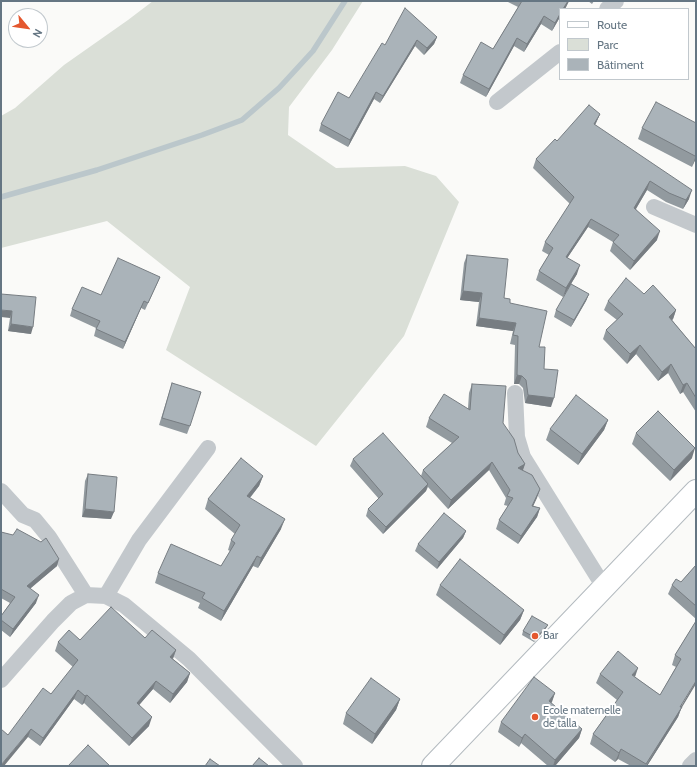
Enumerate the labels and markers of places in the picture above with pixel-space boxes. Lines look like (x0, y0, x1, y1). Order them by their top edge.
place label: Bar (543, 629, 558, 643)
marker: Bar (530, 631, 540, 641)
place label: Ecole maternelle de talla (543, 704, 621, 730)
marker: Ecole maternelle de talla (530, 712, 540, 722)

